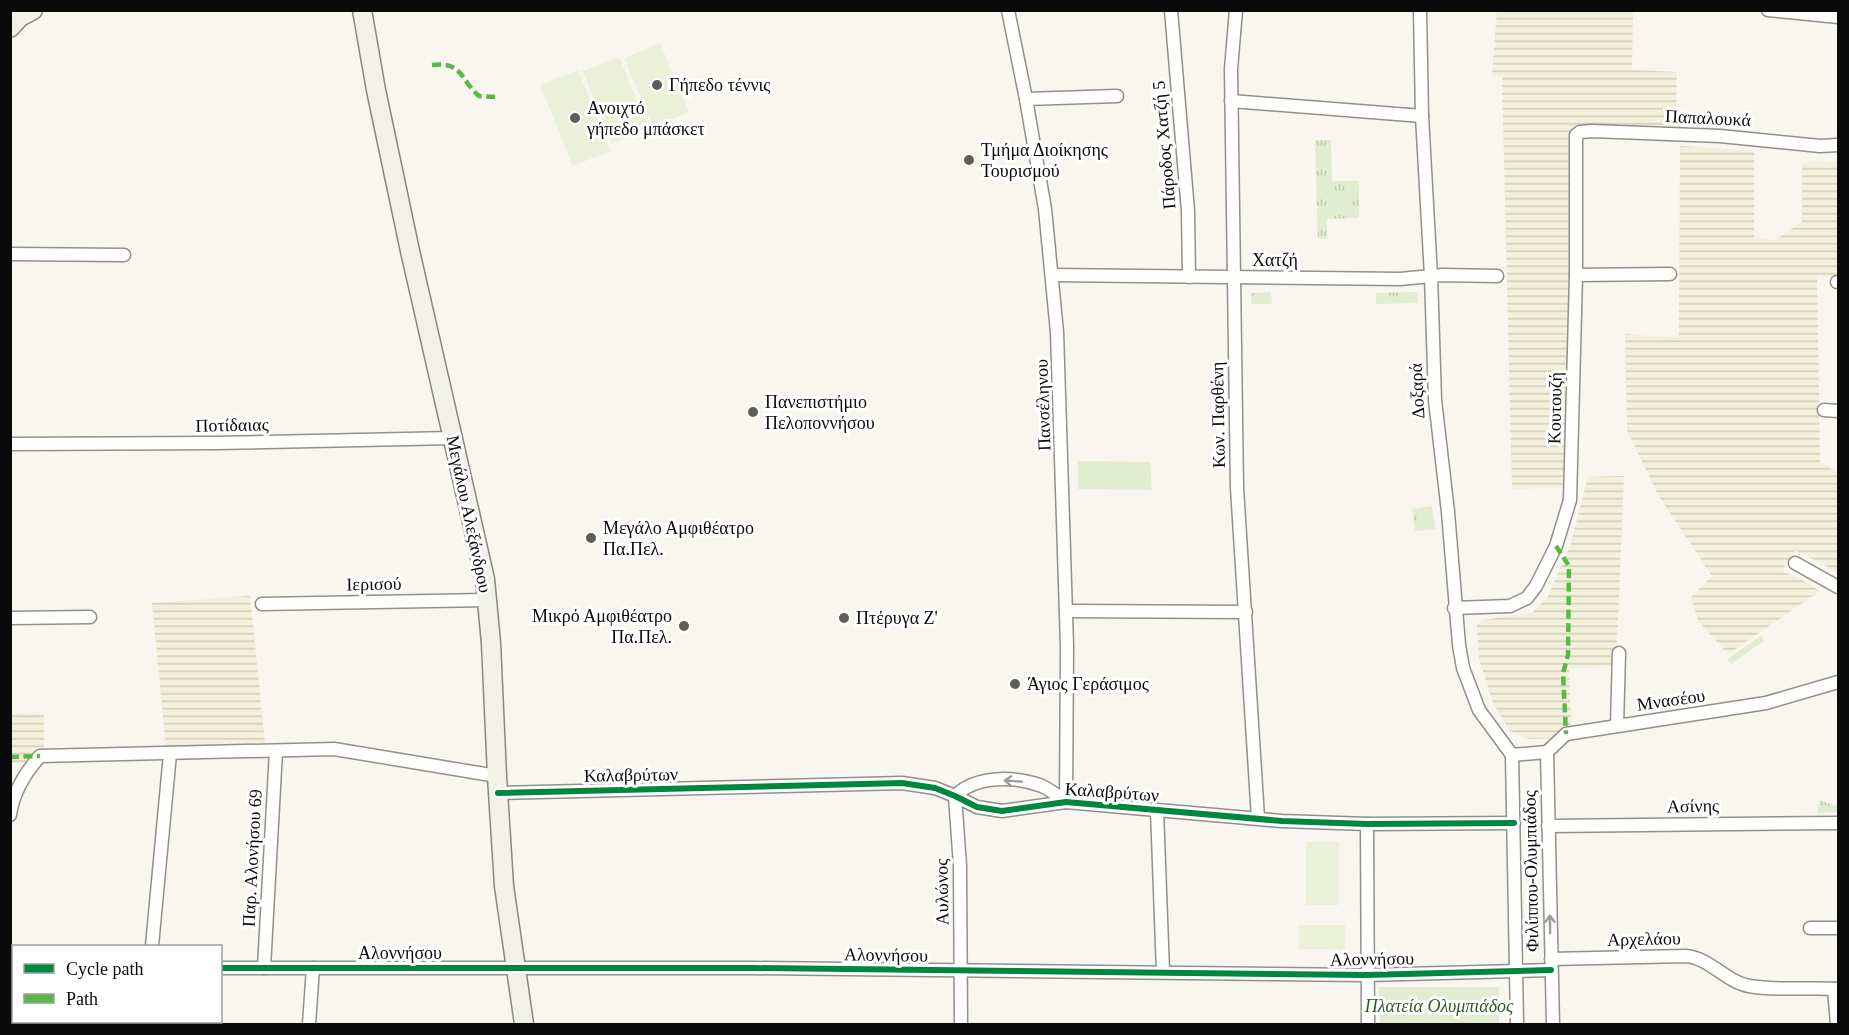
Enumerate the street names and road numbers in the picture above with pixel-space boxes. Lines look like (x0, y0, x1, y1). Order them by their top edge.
street label: Πάροδος Χατζή 5 (1148, 80, 1180, 210)
street label: Παπαλουκά (1665, 106, 1752, 130)
street label: Χατζή (1252, 250, 1298, 270)
street label: Πανσέληνου (1031, 359, 1055, 451)
street label: Κων. Παρθένη (1207, 362, 1229, 468)
street label: Δοξαρά (1406, 362, 1428, 419)
street label: Κουτουζή (1544, 372, 1566, 444)
street label: Ποτίδαιας (195, 414, 269, 436)
street label: Μεγάλου Αλεξάνδρου (443, 433, 496, 595)
street label: Ιερισού (346, 574, 402, 594)
street label: Μνασέου (1636, 685, 1707, 715)
street label: Καλαβρύτων (584, 764, 678, 786)
street label: Καλαβρύτων (1064, 779, 1160, 805)
street label: Παρ. Αλονήσου 69 (238, 789, 266, 927)
street label: Φιλίππου-Ολυμπιάδος (1520, 790, 1542, 952)
street label: Ασίνης (1667, 796, 1719, 816)
street label: Αυλώνος (931, 858, 953, 926)
street label: Αρχελάου (1607, 928, 1681, 950)
street label: Αλοννήσου (358, 943, 442, 963)
street label: Αλοννήσου (844, 944, 928, 966)
street label: Αλοννήσου (1330, 948, 1414, 970)

